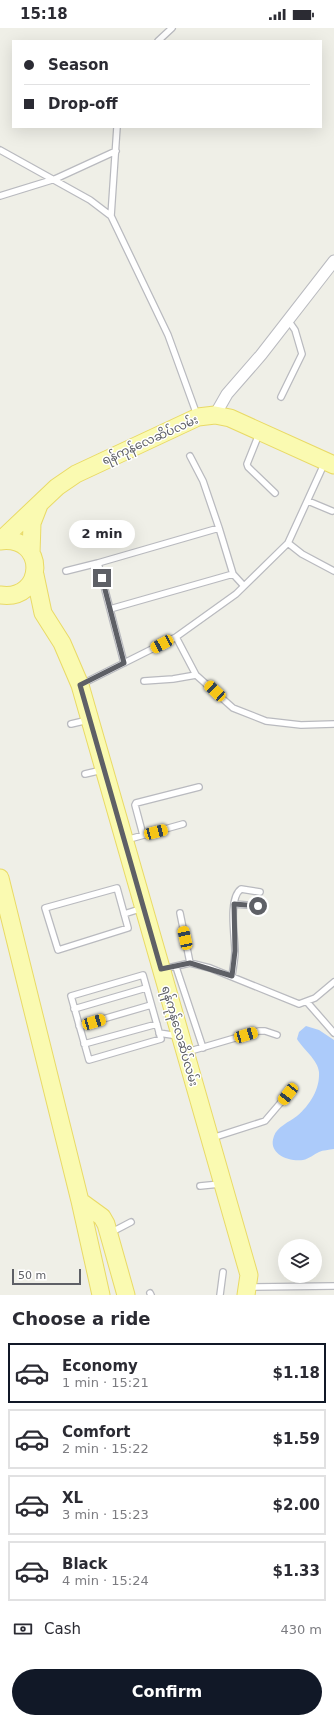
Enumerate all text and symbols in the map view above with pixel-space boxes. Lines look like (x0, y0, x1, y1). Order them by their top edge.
text: 15:18 (20, 5, 68, 23)
text: Season (48, 56, 109, 74)
text: Drop-off (48, 95, 118, 113)
street label: ရန်ကုန်လေဆိပ်လမ်း (99, 411, 201, 470)
callout: 2 min (69, 520, 135, 548)
text: 2 min (82, 526, 122, 541)
route end (93, 569, 111, 587)
car (149, 633, 175, 655)
car (202, 678, 228, 704)
car (143, 823, 169, 841)
route start (249, 897, 267, 915)
car (177, 925, 193, 951)
street label: ရန်ကုန်လေဆိပ်လမ်း (156, 984, 203, 1089)
car (81, 1013, 107, 1031)
car (233, 1026, 259, 1044)
car (276, 1081, 300, 1107)
map controls (278, 1239, 322, 1283)
button: layers (278, 1239, 322, 1283)
scale bar (12, 1267, 81, 1286)
text: 50 m (18, 1269, 46, 1282)
text: Choose a ride (12, 1308, 151, 1329)
icon: car (14, 1355, 50, 1391)
text: Economy (62, 1357, 138, 1375)
text: $1.18 (273, 1364, 320, 1382)
text: 1 min · 15:21 (62, 1375, 149, 1390)
icon: car (14, 1421, 50, 1457)
text: Comfort (62, 1423, 130, 1441)
text: $1.59 (273, 1430, 320, 1448)
text: 2 min · 15:22 (62, 1441, 149, 1456)
icon: car (14, 1487, 50, 1523)
text: XL (62, 1489, 83, 1507)
text: $2.00 (273, 1496, 320, 1514)
text: 3 min · 15:23 (62, 1507, 149, 1522)
icon: car (14, 1553, 50, 1589)
text: Black (62, 1555, 108, 1573)
text: $1.33 (273, 1562, 320, 1580)
text: 4 min · 15:24 (62, 1573, 149, 1588)
icon: cash (12, 1618, 34, 1640)
text: Cash (44, 1620, 81, 1638)
text: 430 m (280, 1622, 322, 1637)
button: Confirm (12, 1669, 322, 1715)

